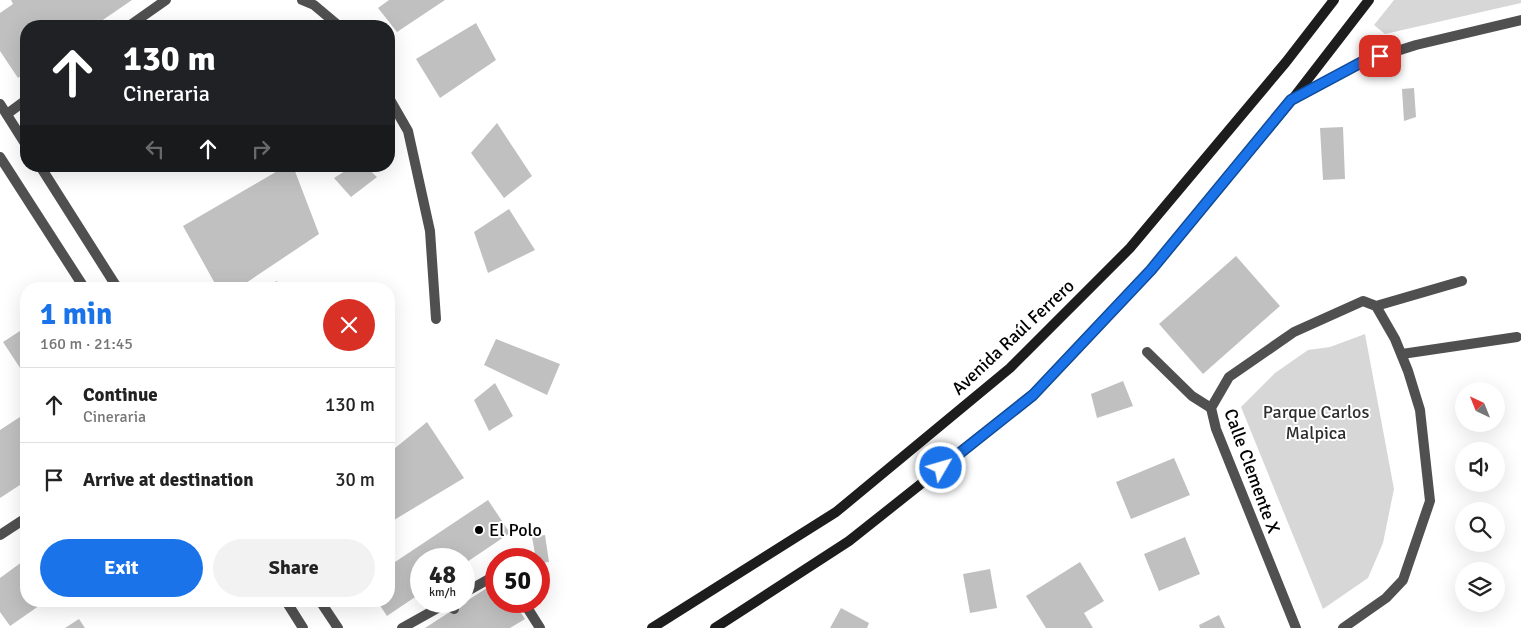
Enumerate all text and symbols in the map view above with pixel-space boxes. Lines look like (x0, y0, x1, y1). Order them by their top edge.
pin (1359, 35, 1401, 77)
text: 130 m (123, 37, 216, 80)
icon: ahead (40, 40, 105, 105)
icon: arrive (1366, 42, 1394, 70)
text: Cineraria (123, 80, 210, 107)
icon: left (141, 135, 169, 163)
icon: ahead (194, 135, 222, 163)
icon: right (247, 135, 275, 163)
street label: Avenida Raúl Ferrero (947, 275, 1079, 399)
text: 1 min (40, 296, 112, 333)
button: close (323, 299, 375, 351)
text: 160 m · 21:45 (40, 334, 133, 354)
north arrow (1455, 382, 1505, 432)
map controls (1455, 382, 1505, 612)
text: Continue (83, 383, 158, 407)
icon: ahead (40, 391, 68, 419)
text: 130 m (325, 393, 375, 417)
park label: Parque Carlos Malpica (1263, 401, 1369, 444)
street label: Calle Clemente X (1219, 406, 1285, 537)
text: Cineraria (83, 407, 146, 427)
position arrow (914, 441, 966, 493)
button: sound (1455, 442, 1505, 492)
icon: arrive (40, 466, 68, 494)
text: Arrive at destination (83, 468, 254, 492)
text: 30 m (335, 468, 375, 492)
button: search (1455, 502, 1505, 552)
place label: El Polo (489, 519, 542, 541)
marker: El Polo (473, 524, 485, 536)
button: Exit (40, 539, 203, 597)
button: Share (213, 539, 375, 597)
speed limit sign: 50 (485, 548, 550, 613)
text: 48 (429, 559, 456, 590)
button: layers (1455, 562, 1505, 612)
text: km/h (429, 585, 456, 600)

